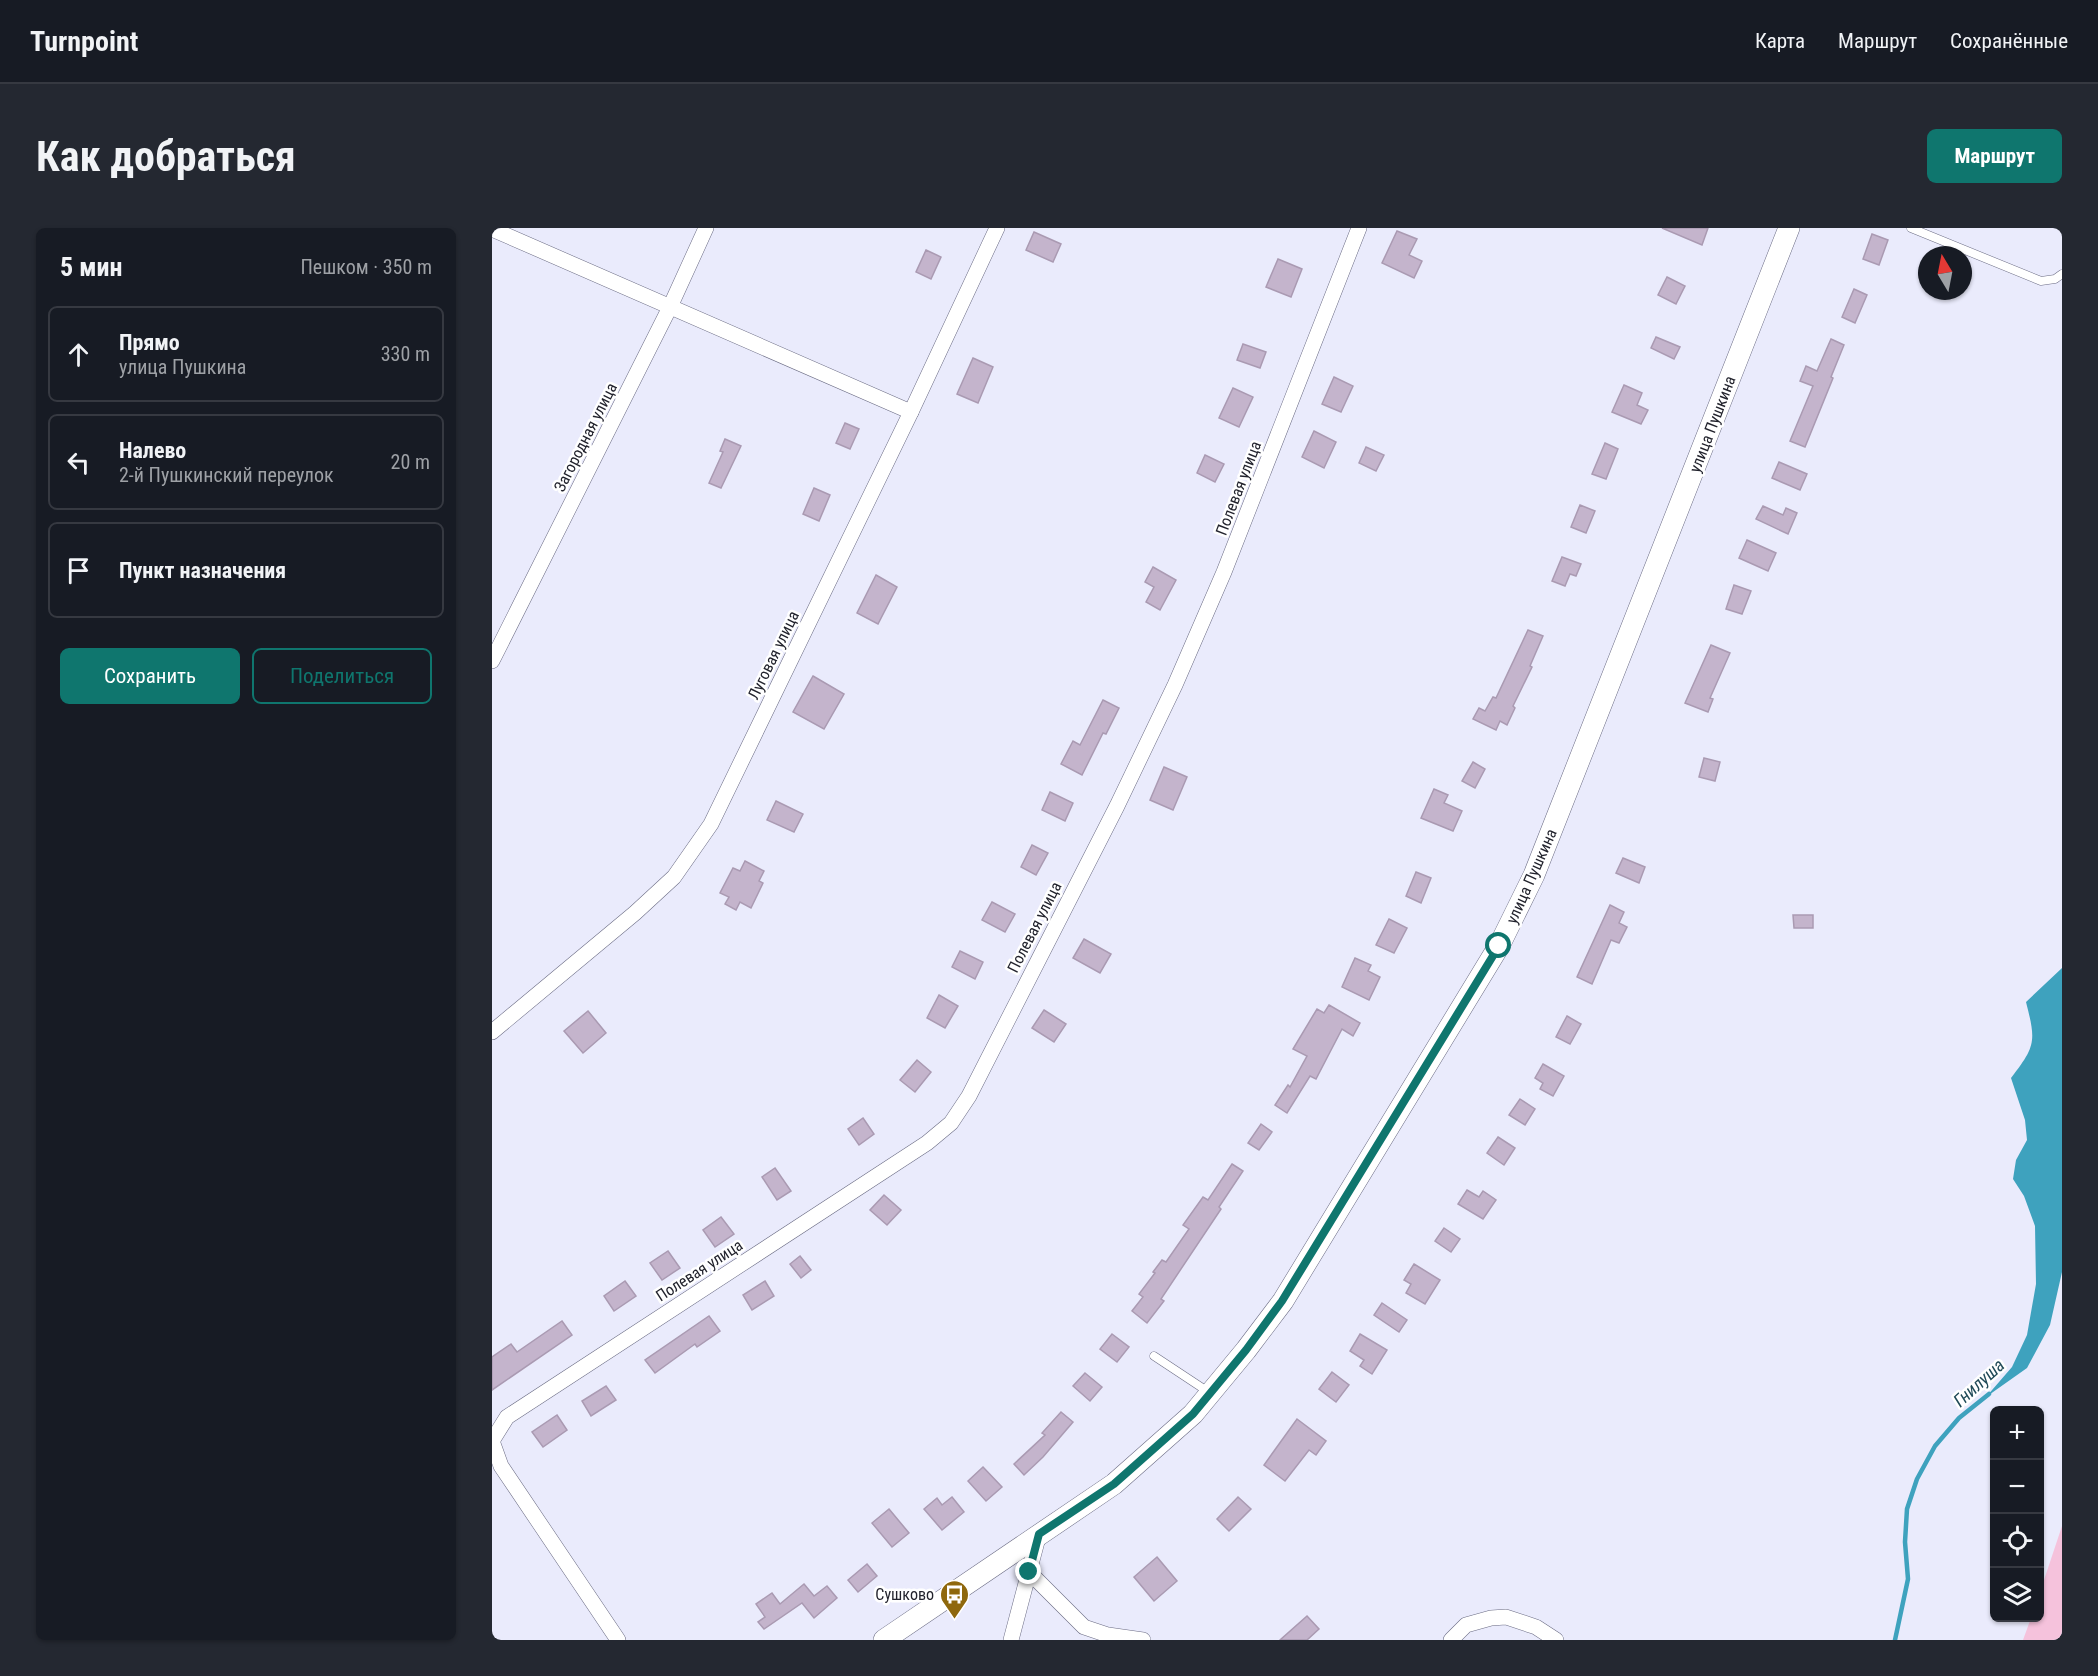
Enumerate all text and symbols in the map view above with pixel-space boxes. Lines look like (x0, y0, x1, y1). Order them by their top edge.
text: Turnpoint (30, 25, 138, 58)
text: Карта (1755, 29, 1805, 53)
text: Маршрут (1838, 29, 1917, 53)
text: Сохранённые (1950, 29, 2068, 53)
button: Маршрут (1927, 129, 2062, 183)
text: Как добраться (36, 132, 296, 181)
north arrow (1918, 246, 1972, 300)
text: 5 мин (60, 252, 122, 282)
text: Пешком · 350 m (300, 255, 432, 279)
text: Прямо (119, 330, 180, 355)
icon: ahead (62, 338, 95, 371)
text: 330 m (381, 342, 430, 366)
text: улица Пушкина (119, 355, 246, 379)
street label: улица Пушкина (1685, 373, 1740, 475)
street label: Загородная улица (550, 380, 621, 495)
text: Налево (119, 438, 186, 463)
street label: Полевая улица (1212, 438, 1265, 538)
icon: left (62, 446, 95, 479)
text: 20 m (391, 450, 430, 474)
text: 2-й Пушкинский переулок (119, 463, 334, 487)
icon: arrive (62, 554, 95, 587)
text: Пункт назначения (119, 558, 286, 583)
street label: Луговая улица (744, 608, 803, 703)
button: Сохранить (60, 648, 240, 704)
button: Поделиться (252, 648, 432, 704)
street label: улица Пушкина (1502, 826, 1561, 927)
street label: Полевая улица (1003, 879, 1065, 976)
route start (1485, 932, 1511, 958)
street label: Полевая улица (652, 1235, 746, 1305)
water label: Гнилуша (1949, 1354, 2008, 1411)
map controls (1990, 1406, 2044, 1622)
button: + (1990, 1406, 2044, 1460)
button: − (1990, 1460, 2044, 1514)
button: locate (1990, 1514, 2044, 1568)
route end (1015, 1558, 1041, 1584)
button: layers (1990, 1568, 2044, 1622)
bus stop icon: Сушково (939, 1578, 971, 1620)
place label: Сушково (875, 1585, 934, 1604)

